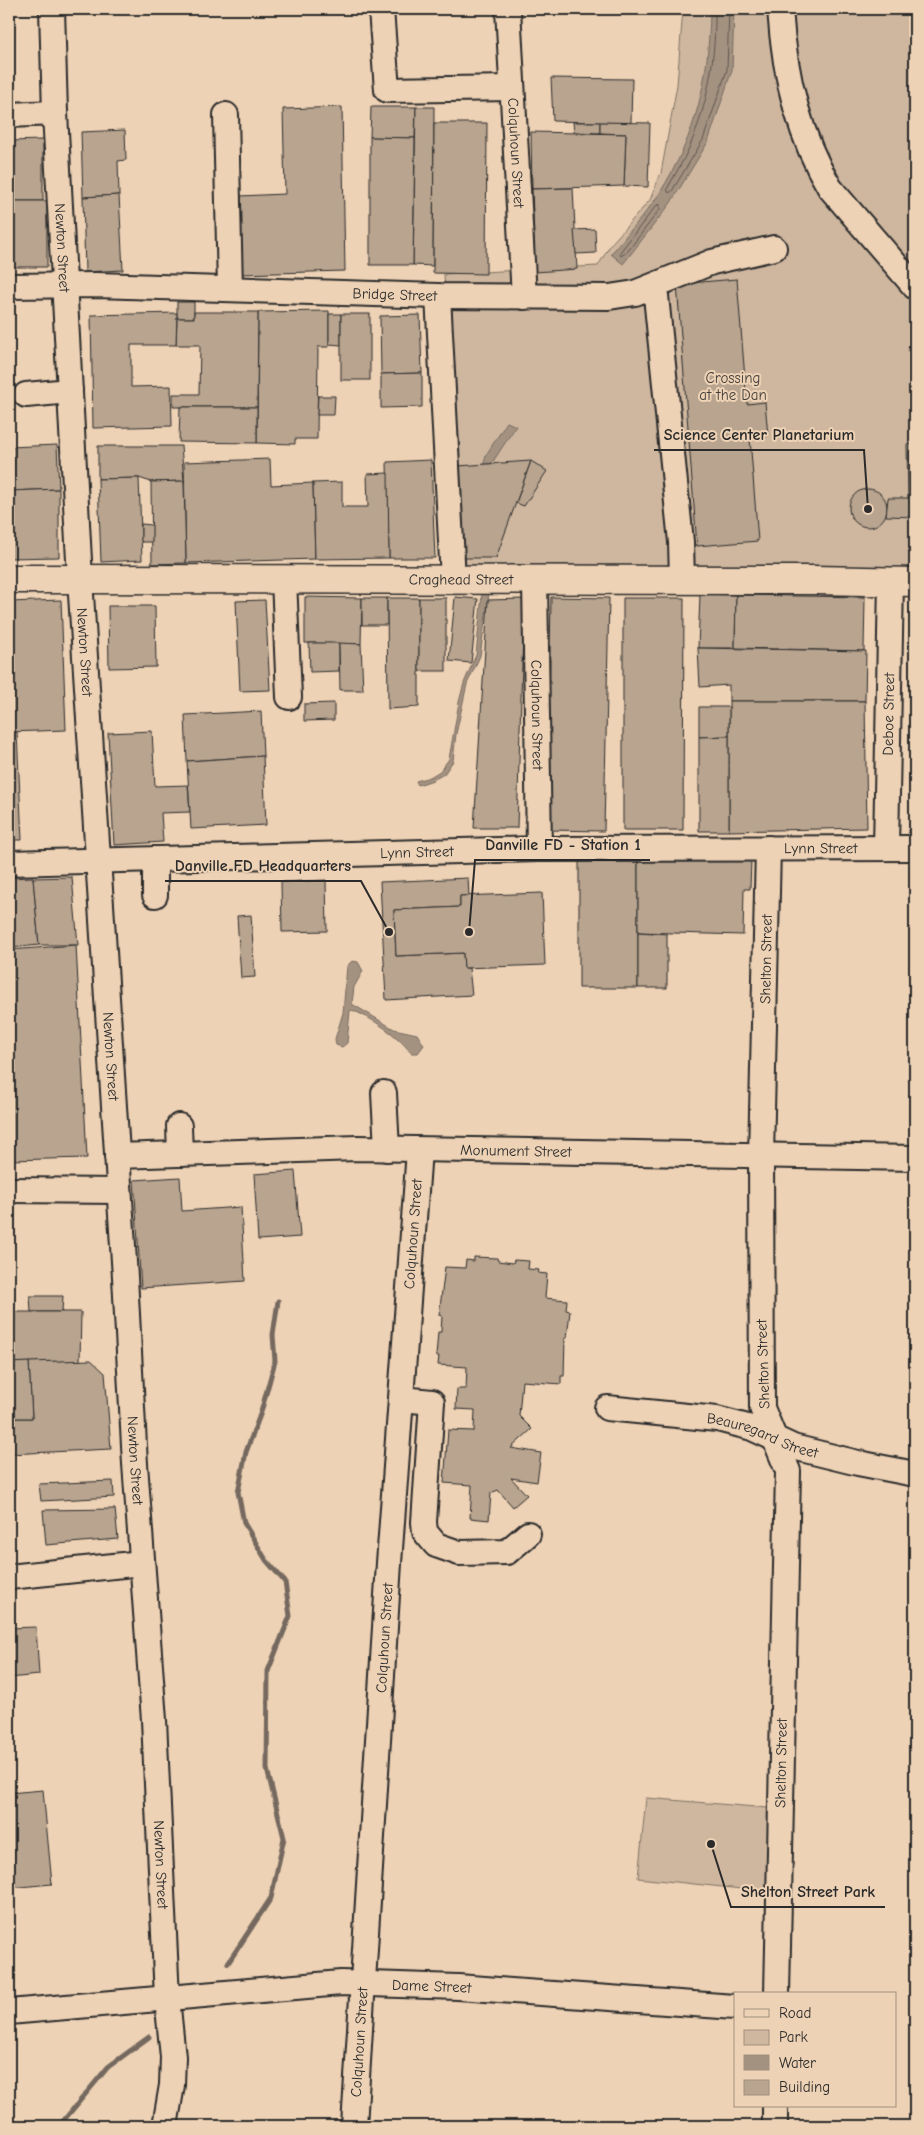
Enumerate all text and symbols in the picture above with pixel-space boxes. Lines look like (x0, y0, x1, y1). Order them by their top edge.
street label: Colquhoun Street (504, 97, 528, 209)
street label: Newton Street (51, 203, 74, 293)
street label: Bridge Street (352, 284, 438, 305)
park label: Crossing at the Dan (699, 369, 767, 404)
callout: Science Center Planetarium (654, 419, 864, 450)
text: Science Center Planetarium (664, 426, 854, 444)
street label: Craghead Street (409, 570, 514, 589)
street label: Newton Street (73, 607, 97, 698)
street label: Colquhoun Street (527, 660, 547, 771)
street label: Deboe Street (879, 672, 898, 756)
callout: Danville FD - Station 1 (475, 829, 650, 860)
text: Danville FD - Station 1 (485, 836, 641, 854)
street label: Lynn Street (784, 839, 858, 857)
street label: Lynn Street (380, 842, 454, 862)
callout: Danville FD Headquarters (165, 850, 361, 881)
text: Danville FD Headquarters (175, 857, 351, 875)
street label: Shelton Street (756, 913, 776, 1004)
street label: Newton Street (99, 1011, 123, 1102)
street label: Monument Street (460, 1141, 572, 1161)
street label: Colquhoun Street (400, 1178, 426, 1290)
street label: Shelton Street (752, 1318, 774, 1409)
street label: Beauregard Street (706, 1409, 821, 1462)
street label: Newton Street (123, 1416, 147, 1506)
street label: Colquhoun Street (372, 1582, 397, 1694)
street label: Shelton Street (771, 1717, 791, 1808)
street label: Newton Street (150, 1820, 172, 1910)
callout: Shelton Street Park (731, 1876, 885, 1907)
text: Shelton Street Park (741, 1883, 875, 1901)
street label: Dame Street (392, 1976, 473, 1997)
street label: Colquhoun Street (347, 1986, 372, 2098)
legend (734, 1992, 896, 2108)
text: Road (779, 2004, 811, 2022)
text: Park (779, 2028, 808, 2046)
text: Water (779, 2054, 816, 2072)
text: Building (779, 2078, 830, 2096)

